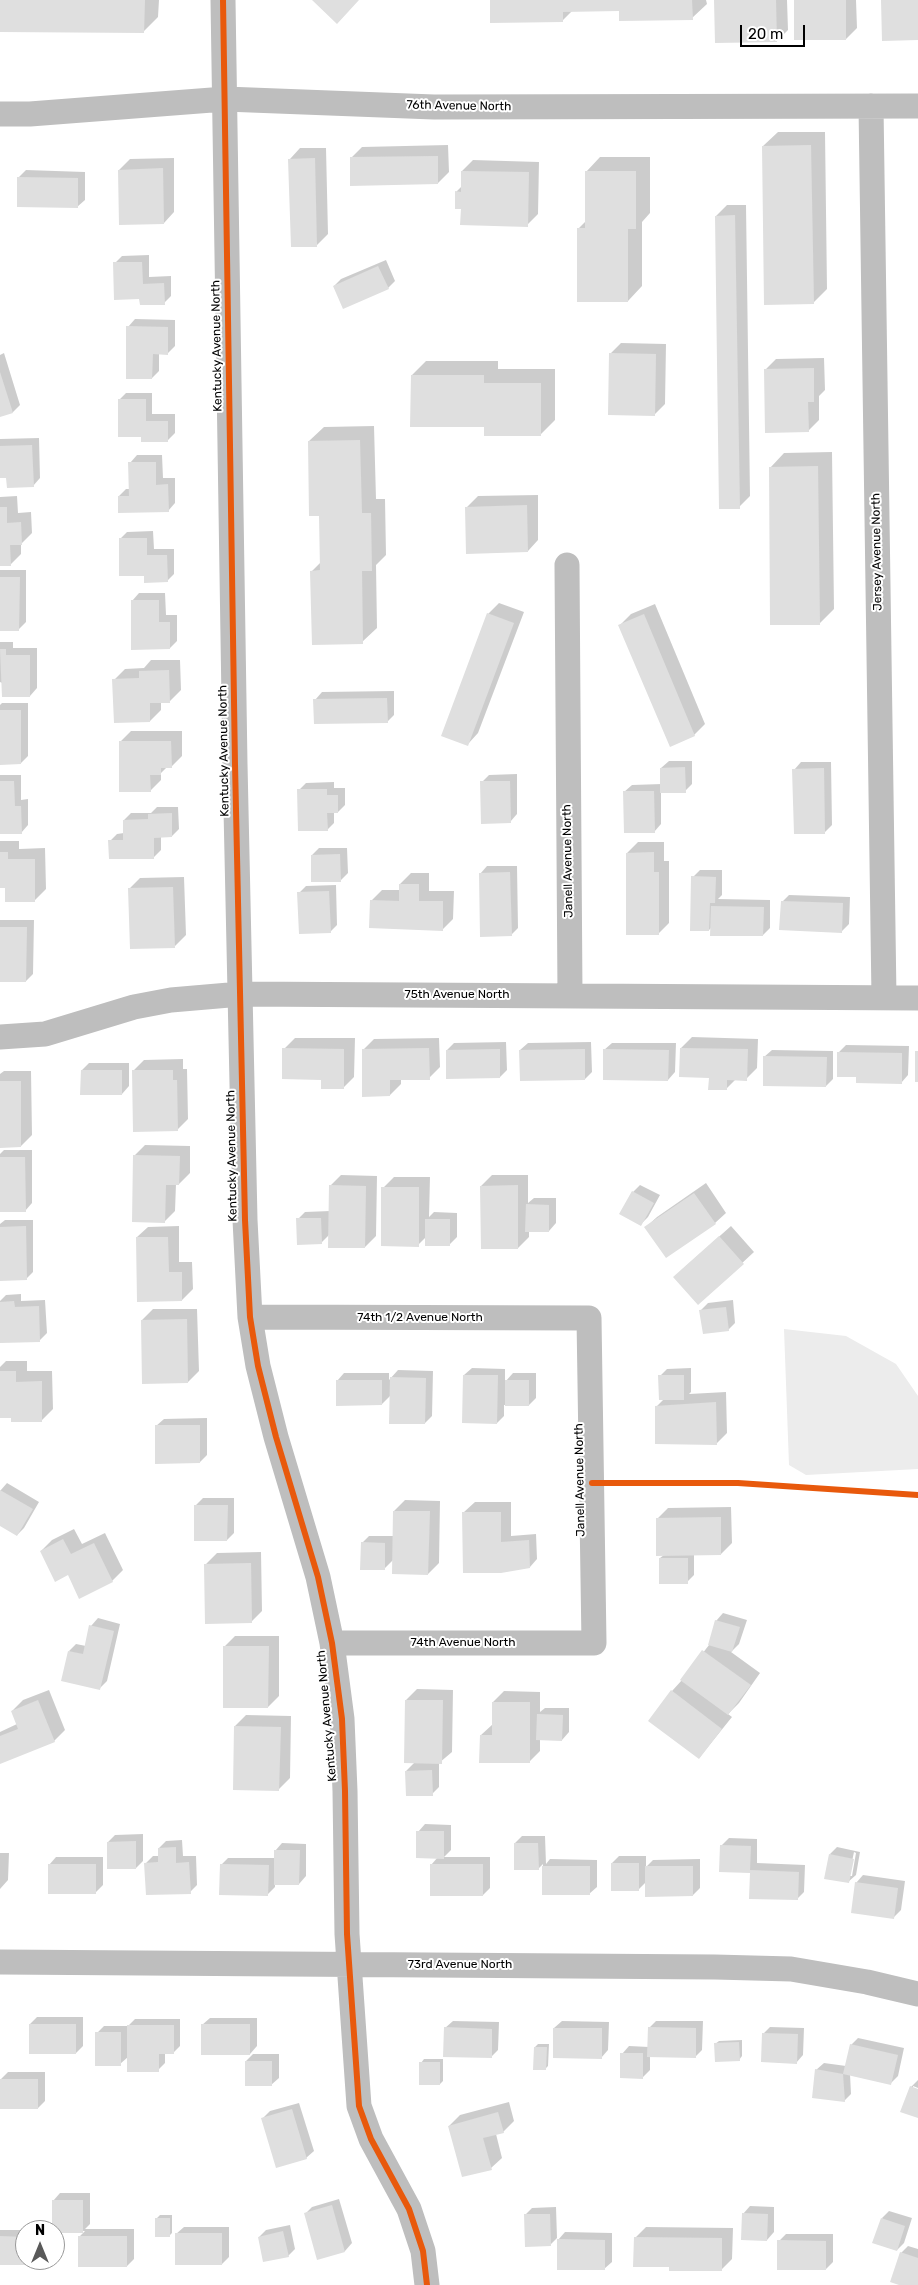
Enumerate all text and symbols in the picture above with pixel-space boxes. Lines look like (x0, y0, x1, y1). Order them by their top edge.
scale bar (743, 15, 808, 47)
text: 20 m (748, 25, 783, 43)
street label: 76th Avenue North (407, 98, 511, 114)
street label: Kentucky Avenue North (209, 280, 225, 412)
street label: Jersey Avenue North (869, 493, 885, 611)
street label: Kentucky Avenue North (216, 685, 232, 817)
street label: Janell Avenue North (560, 804, 576, 918)
street label: 75th Avenue North (405, 988, 509, 1002)
street label: Kentucky Avenue North (224, 1090, 240, 1222)
street label: 74th 1/2 Avenue North (357, 1311, 483, 1325)
street label: Janell Avenue North (572, 1423, 588, 1537)
street label: 74th Avenue North (411, 1636, 515, 1650)
street label: Kentucky Avenue North (314, 1650, 340, 1782)
street label: 73rd Avenue North (408, 1958, 512, 1972)
north arrow (15, 2220, 65, 2270)
text: N (35, 2222, 45, 2239)

